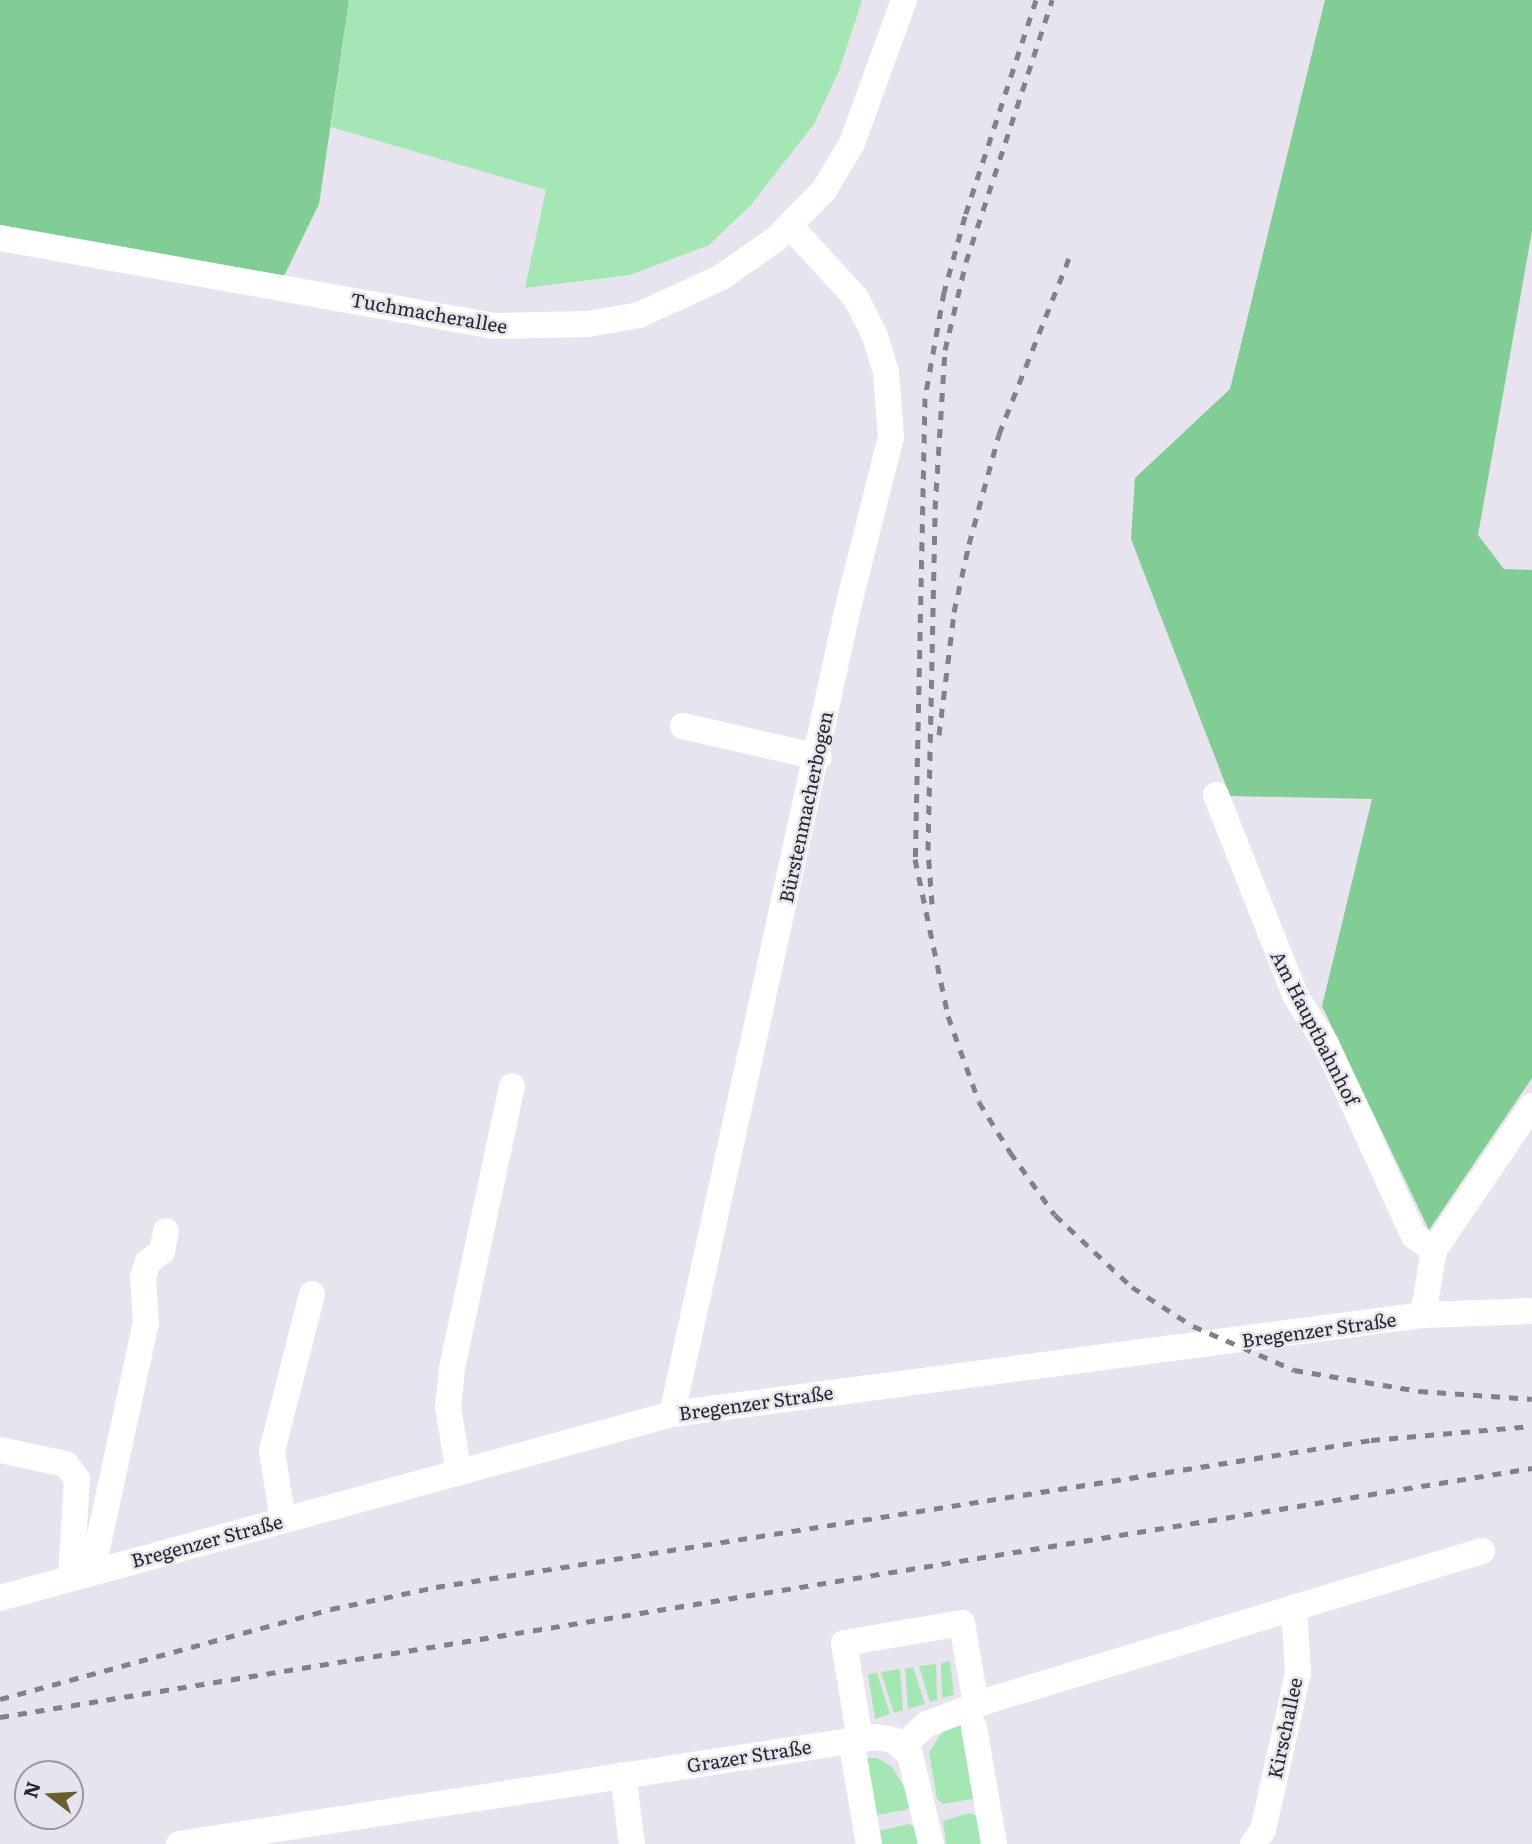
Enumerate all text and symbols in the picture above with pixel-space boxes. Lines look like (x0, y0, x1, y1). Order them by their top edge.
street label: Tuchmacherallee (349, 288, 509, 338)
street label: Bürstenmacherbogen (775, 709, 837, 905)
street label: Am Hauptbahnhof (1266, 947, 1364, 1109)
street label: Bregenzer Straße (1240, 1308, 1398, 1352)
street label: Bregenzer Straße (677, 1381, 835, 1425)
street label: Bregenzer Straße (129, 1510, 285, 1572)
street label: Kirschallee (1263, 1675, 1307, 1781)
street label: Grazer Straße (685, 1735, 813, 1777)
north arrow (14, 1760, 84, 1830)
text: N (15, 1778, 47, 1801)

